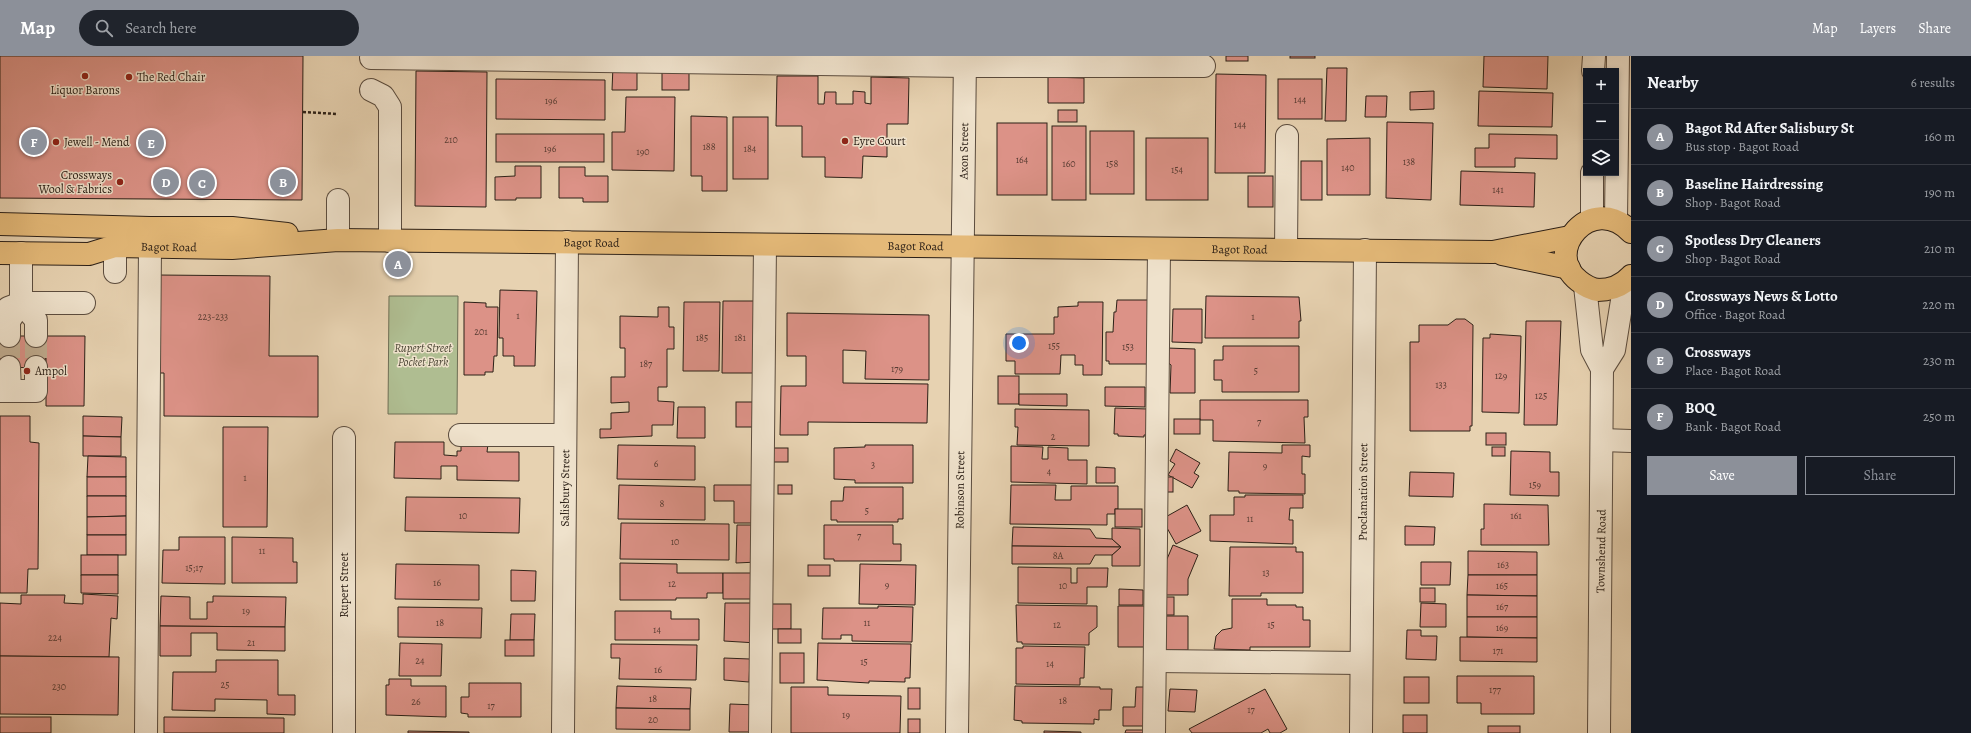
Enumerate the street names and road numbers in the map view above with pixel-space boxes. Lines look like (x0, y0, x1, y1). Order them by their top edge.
street label: Axon Street (956, 122, 972, 181)
street label: Bagot Road (563, 234, 620, 251)
street label: Bagot Road (141, 238, 198, 255)
street label: Bagot Road (887, 238, 944, 254)
street label: Bagot Road (1211, 241, 1268, 258)
street label: Proclamation Street (1355, 443, 1371, 541)
street label: Salisbury Street (557, 449, 573, 527)
street label: Robinson Street (951, 451, 968, 529)
street label: Townshend Road (1592, 508, 1610, 593)
street label: Rupert Street (336, 552, 352, 618)

